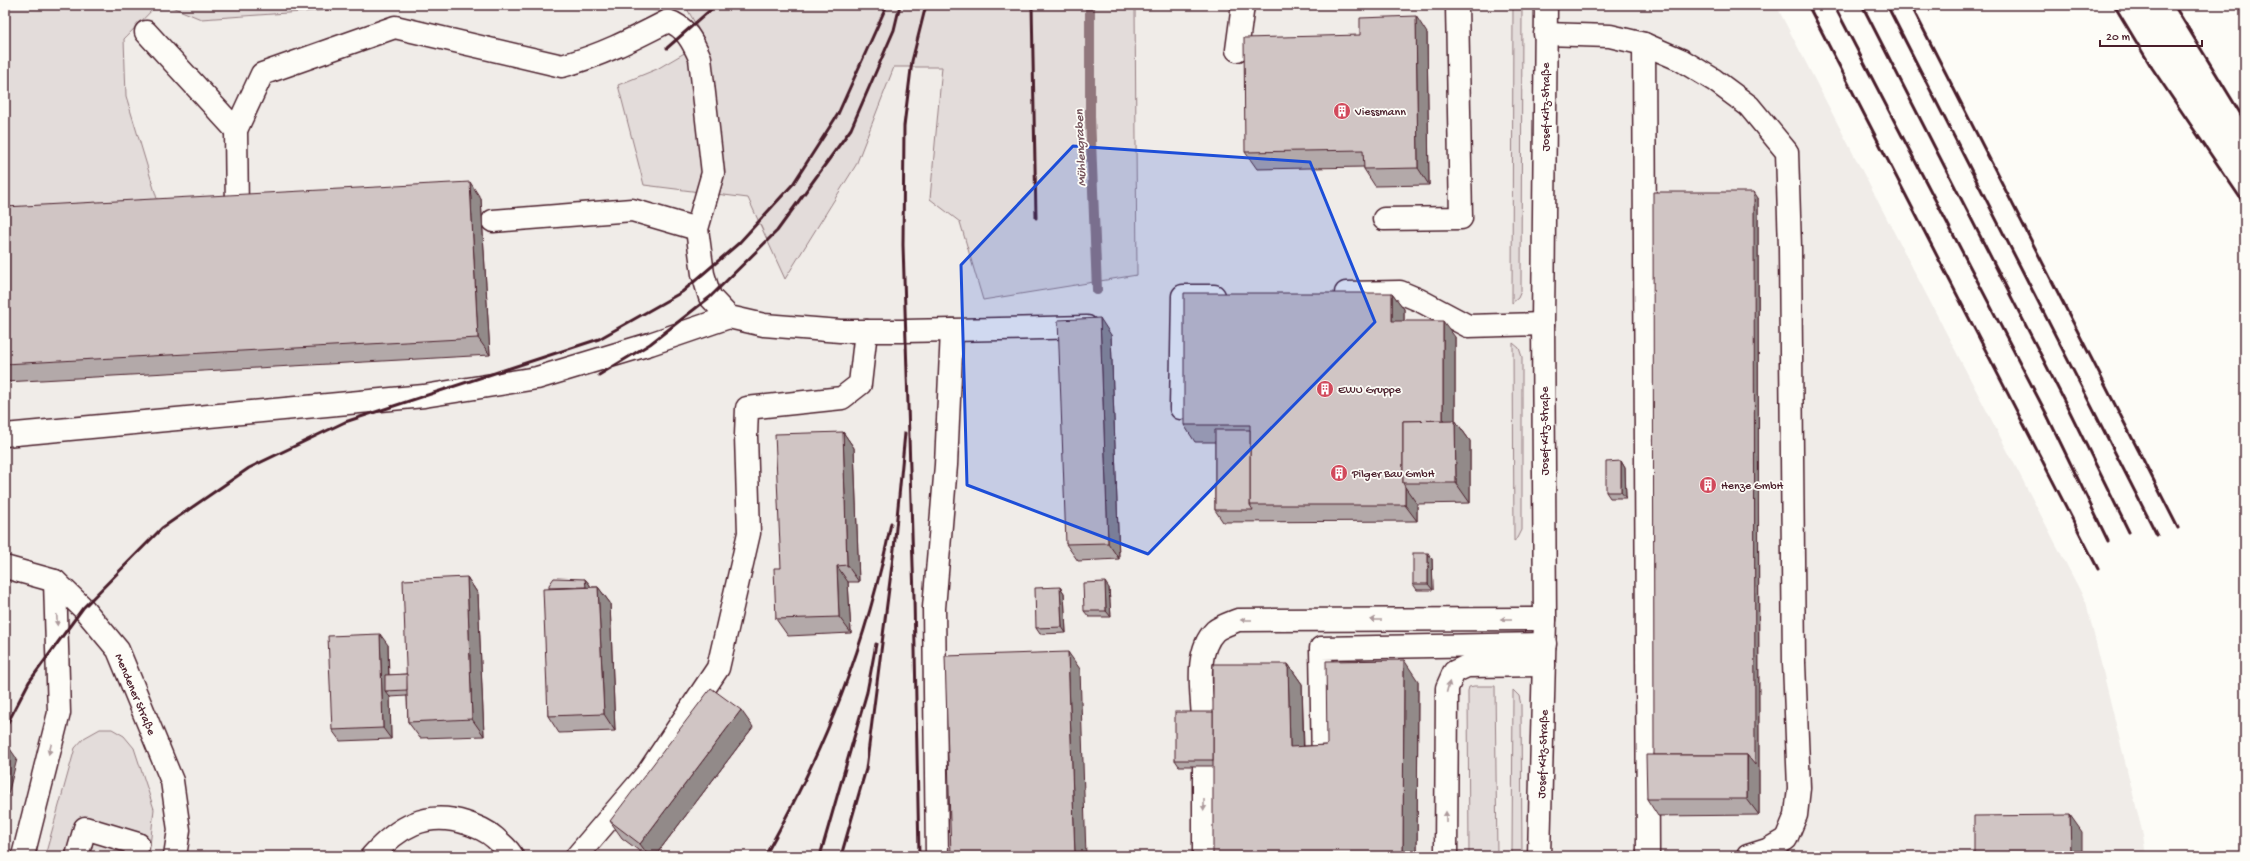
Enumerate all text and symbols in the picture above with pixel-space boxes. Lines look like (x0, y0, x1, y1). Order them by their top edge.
scale bar (2100, 22, 2202, 48)
text: 20 m (2106, 31, 2131, 45)
street label: Josef-Kitz-Straße (1540, 62, 1554, 151)
building icon: Viessmann (1332, 101, 1352, 121)
place label: Viessmann (1354, 106, 1406, 120)
water label: Mühlengraben (1073, 108, 1090, 187)
building icon: EWU Gruppe (1315, 379, 1335, 399)
place label: EWU Gruppe (1338, 384, 1402, 398)
street label: Josef-Kitz-Straße (1539, 386, 1553, 475)
building icon: Pilger Bau GmbH (1329, 463, 1349, 483)
place label: Pilger Bau GmbH (1351, 468, 1435, 482)
building icon: Henze GmbH (1698, 475, 1718, 495)
place label: Henze GmbH (1721, 480, 1783, 494)
one-way arrow (54, 614, 61, 626)
one-way arrow (1499, 616, 1512, 622)
one-way arrow (1239, 617, 1252, 623)
one-way arrow (1369, 617, 1382, 623)
street label: Mendener Straße (111, 652, 158, 738)
one-way arrow (1446, 681, 1452, 694)
street label: Josef-Kitz-Straße (1535, 709, 1553, 799)
one-way arrow (47, 742, 53, 755)
one-way arrow (1201, 799, 1207, 812)
one-way arrow (1443, 810, 1449, 823)

